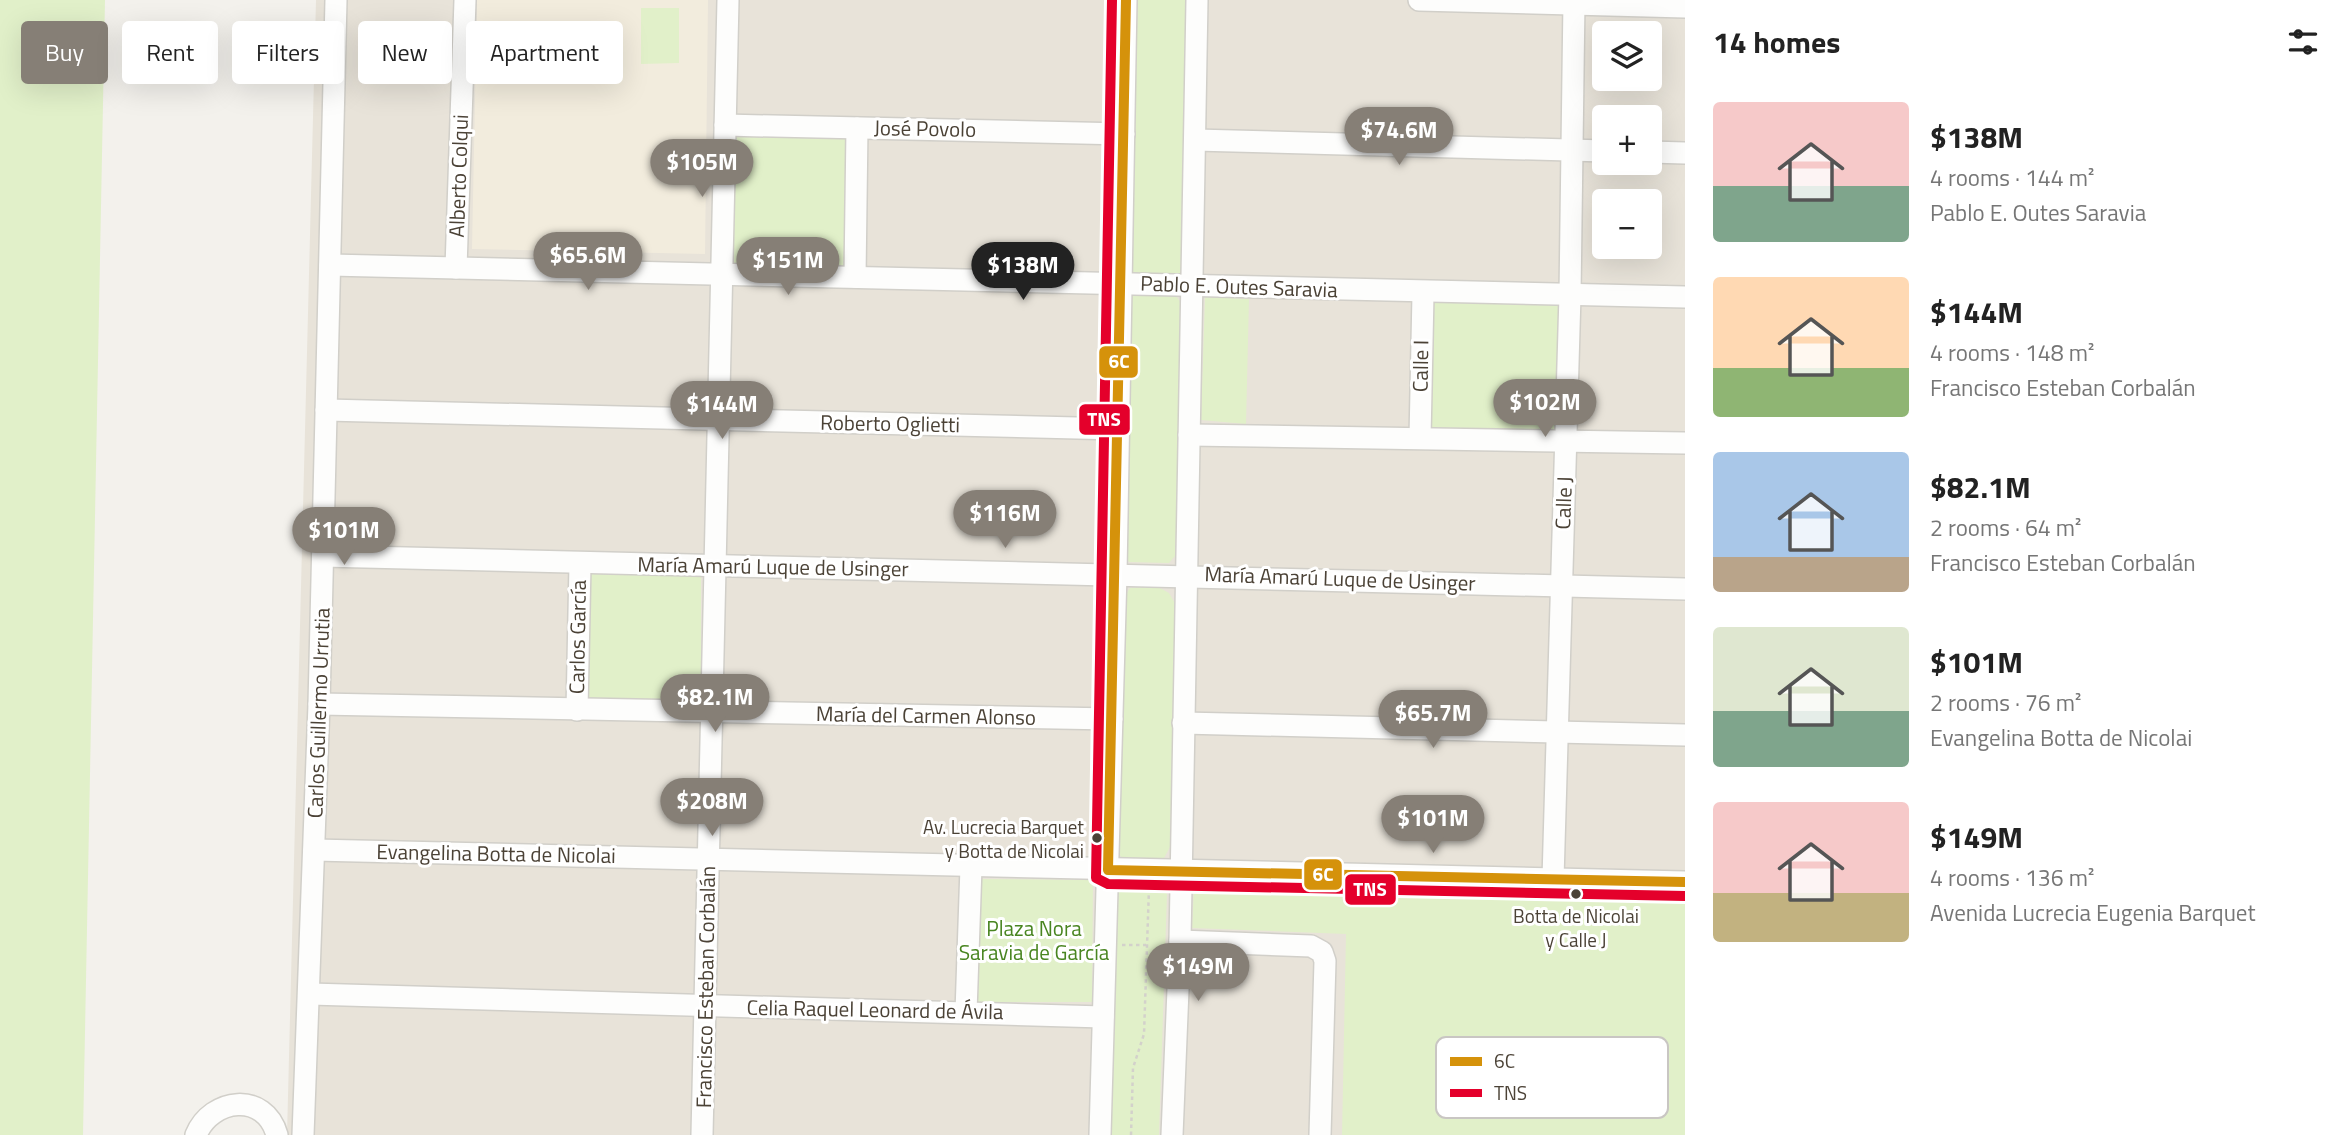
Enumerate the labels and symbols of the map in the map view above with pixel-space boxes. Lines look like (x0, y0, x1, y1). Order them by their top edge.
pin: $74.6M (1342, 108, 1456, 167)
street label: José Povolo (874, 111, 976, 145)
street label: Alberto Colqui (440, 114, 476, 238)
pin: $105M (653, 140, 751, 199)
pin: $65.6M (531, 232, 645, 292)
pin: $151M (739, 238, 837, 297)
pin: $138M (974, 243, 1072, 302)
street label: Pablo E. Outes Saravia (1140, 267, 1339, 305)
street label: Calle I (1404, 340, 1436, 392)
line badge: 6C (1098, 345, 1139, 379)
text: 6C (1109, 346, 1129, 375)
pin: $102M (1496, 380, 1594, 439)
pin: $144M (673, 382, 771, 441)
line badge: TNS (1078, 403, 1131, 436)
text: TNS (1087, 404, 1121, 433)
street label: Roberto Oglietti (820, 406, 960, 440)
street label: Calle J (1546, 476, 1580, 530)
pin: $116M (956, 490, 1054, 550)
pin: $101M (295, 508, 393, 567)
street label: María Amarú Luque de Usinger (637, 548, 909, 584)
street label: María Amarú Luque de Usinger (1204, 557, 1476, 599)
street label: Carlos García (560, 579, 594, 694)
street label: Carlos Guillermo Urrutia (298, 607, 338, 819)
pin: $82.1M (658, 674, 772, 734)
pin: $65.7M (1376, 690, 1490, 750)
street label: María del Carmen Alonso (816, 697, 1036, 733)
pin: $208M (663, 778, 761, 838)
pin: $101M (1384, 796, 1482, 855)
place label: Av. Lucrecia Barquet y Botta de Nicolai (923, 812, 1084, 865)
marker: Av. Lucrecia Barquet y Botta de Nicolai (1090, 831, 1104, 845)
street label: Evangelina Botta de Nicolai (376, 835, 616, 871)
line badge: 6C (1303, 858, 1343, 891)
text: 6C (1313, 859, 1333, 888)
street label: Francisco Esteban Corbalán (687, 865, 723, 1109)
line badge: TNS (1344, 873, 1397, 906)
text: TNS (1353, 874, 1387, 903)
marker: Botta de Nicolai y Calle J (1569, 887, 1583, 901)
place label: Botta de Nicolai y Calle J (1513, 901, 1639, 954)
park label: Plaza Nora Saravia de García (959, 912, 1110, 968)
pin: $149M (1149, 944, 1247, 1003)
street label: Celia Raquel Leonard de Ávila (746, 991, 1004, 1027)
legend (1436, 1037, 1668, 1118)
text: 6C (1494, 1046, 1515, 1075)
text: TNS (1494, 1078, 1527, 1107)

